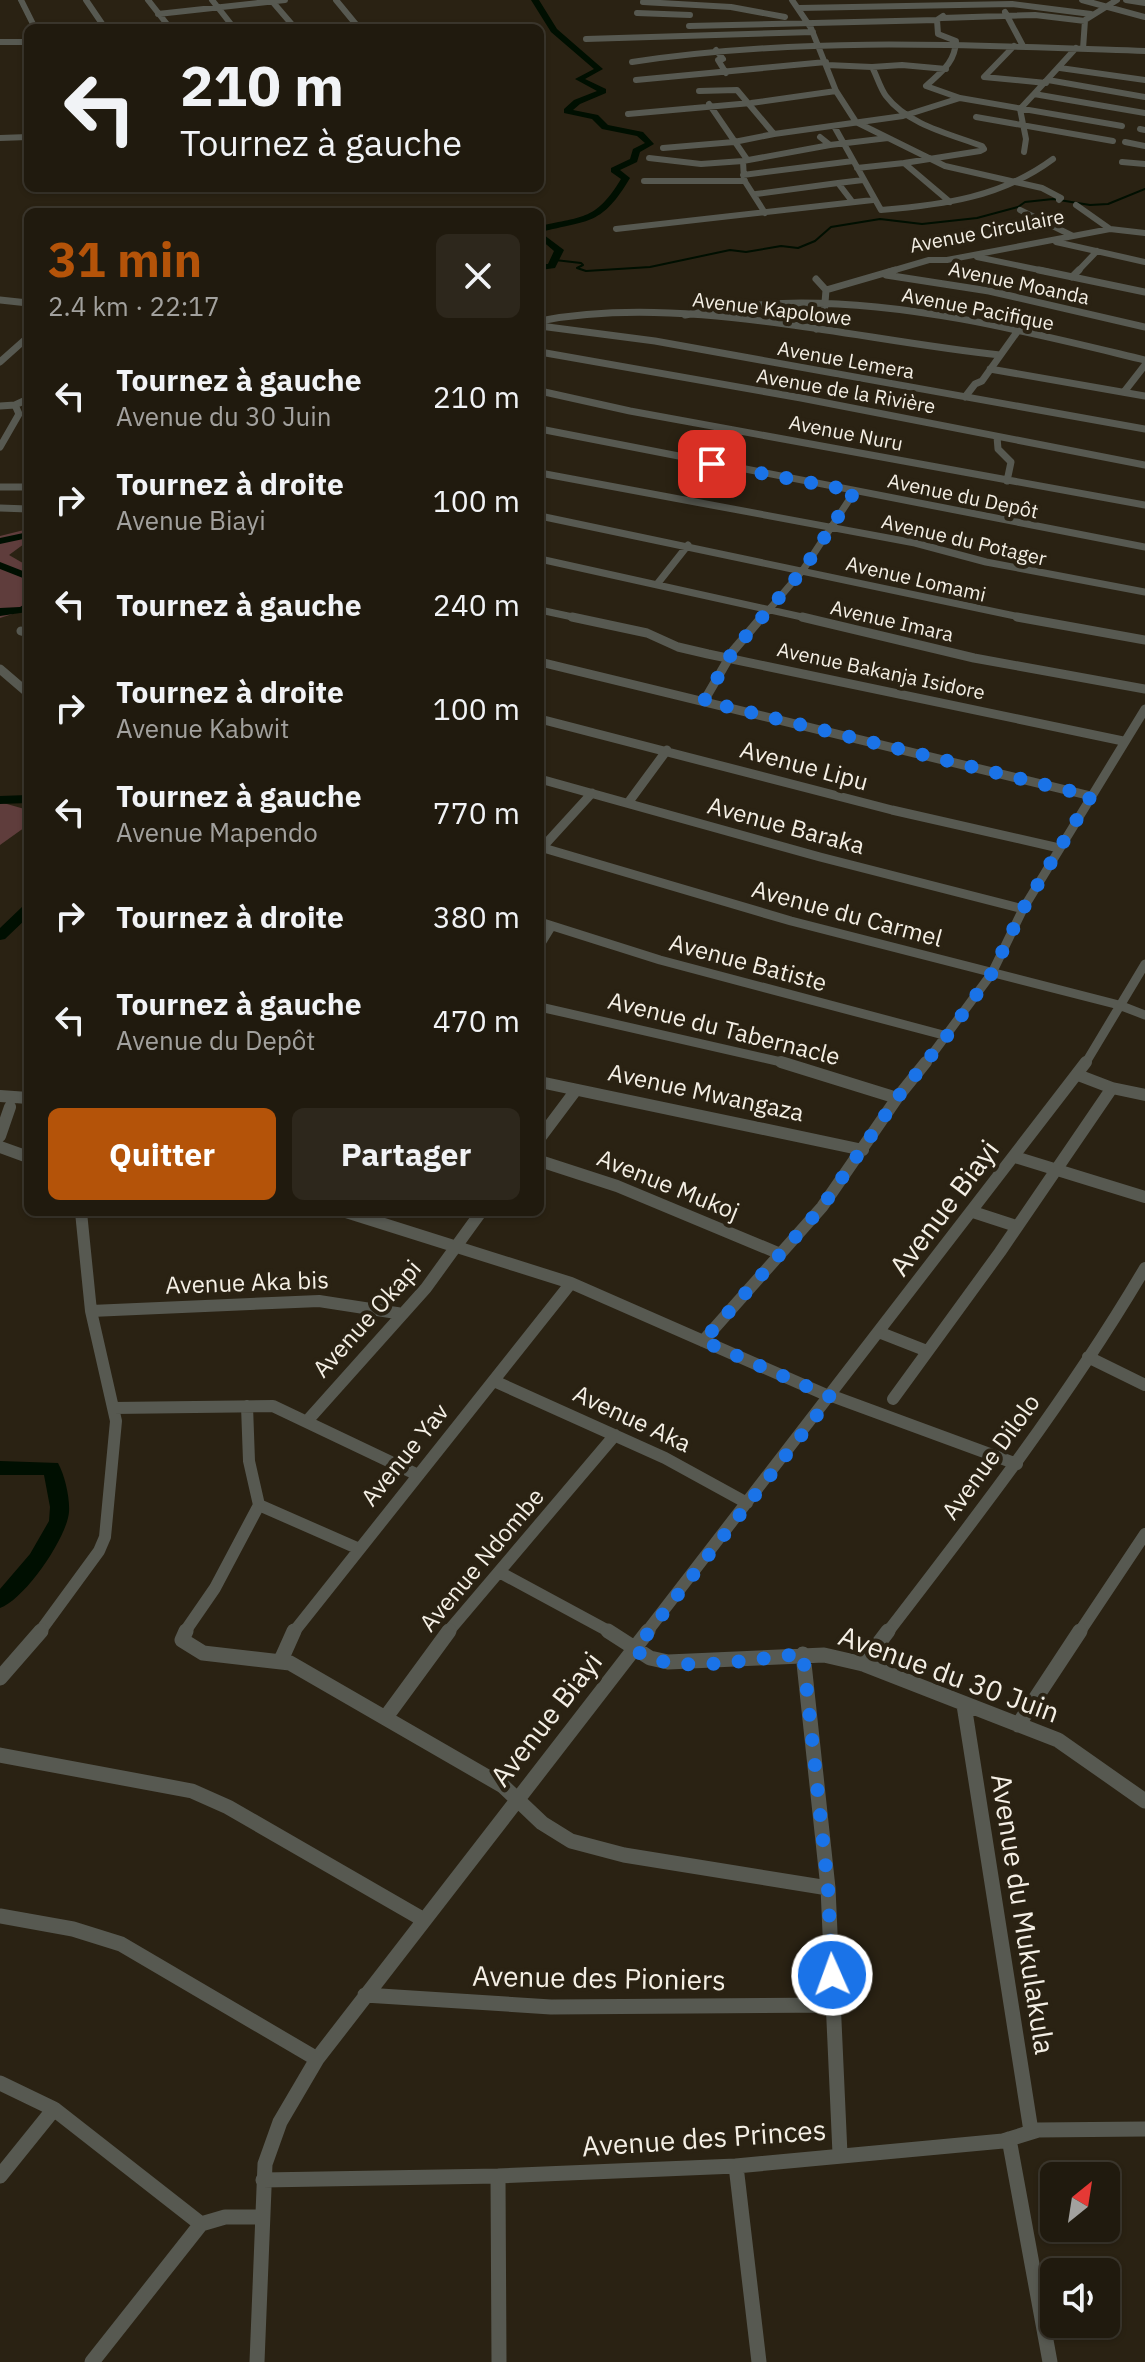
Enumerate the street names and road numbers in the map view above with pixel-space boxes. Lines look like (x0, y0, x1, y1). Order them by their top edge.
street label: Avenue Circulaire (907, 202, 1067, 259)
street label: Avenue Moanda (946, 254, 1092, 311)
street label: Avenue Pacifique (900, 281, 1056, 336)
street label: Avenue Kapolowe (691, 285, 853, 332)
street label: Avenue Lemera (775, 334, 917, 385)
street label: Avenue de la Rivière (754, 361, 938, 420)
street label: Avenue Nuru (787, 408, 905, 457)
street label: Avenue du Depôt (885, 466, 1041, 525)
street label: Avenue du Potager (879, 507, 1049, 572)
street label: Avenue Lomami (843, 549, 989, 608)
street label: Avenue Imara (828, 593, 957, 648)
street label: Avenue Bakanja Isidore (775, 635, 988, 706)
street label: Avenue Lipu (737, 733, 872, 797)
street label: Avenue Baraka (704, 789, 868, 861)
street label: Avenue du Carmel (748, 872, 946, 954)
street label: Avenue Batiste (666, 926, 831, 998)
street label: Avenue du Tabernacle (605, 984, 844, 1072)
street label: Avenue Mwangaza (605, 1056, 807, 1128)
street label: Avenue Biayi (880, 1132, 1007, 1283)
street label: Avenue Mukoj (593, 1141, 744, 1227)
street label: Avenue Okapi (305, 1253, 428, 1384)
street label: Avenue Aka bis (165, 1263, 329, 1301)
street label: Avenue Aka (568, 1377, 697, 1459)
street label: Avenue Dilolo (934, 1387, 1047, 1526)
street label: Avenue Yav (353, 1396, 456, 1512)
street label: Avenue Ndombe (412, 1481, 551, 1638)
street label: Avenue du 30 Juin (834, 1616, 1065, 1731)
street label: Avenue Biayi (481, 1644, 610, 1794)
street label: Avenue du Mukulakula (983, 1771, 1064, 2057)
street label: Avenue des Pioniers (472, 1957, 726, 1998)
street label: Avenue des Princes (581, 2111, 827, 2164)

